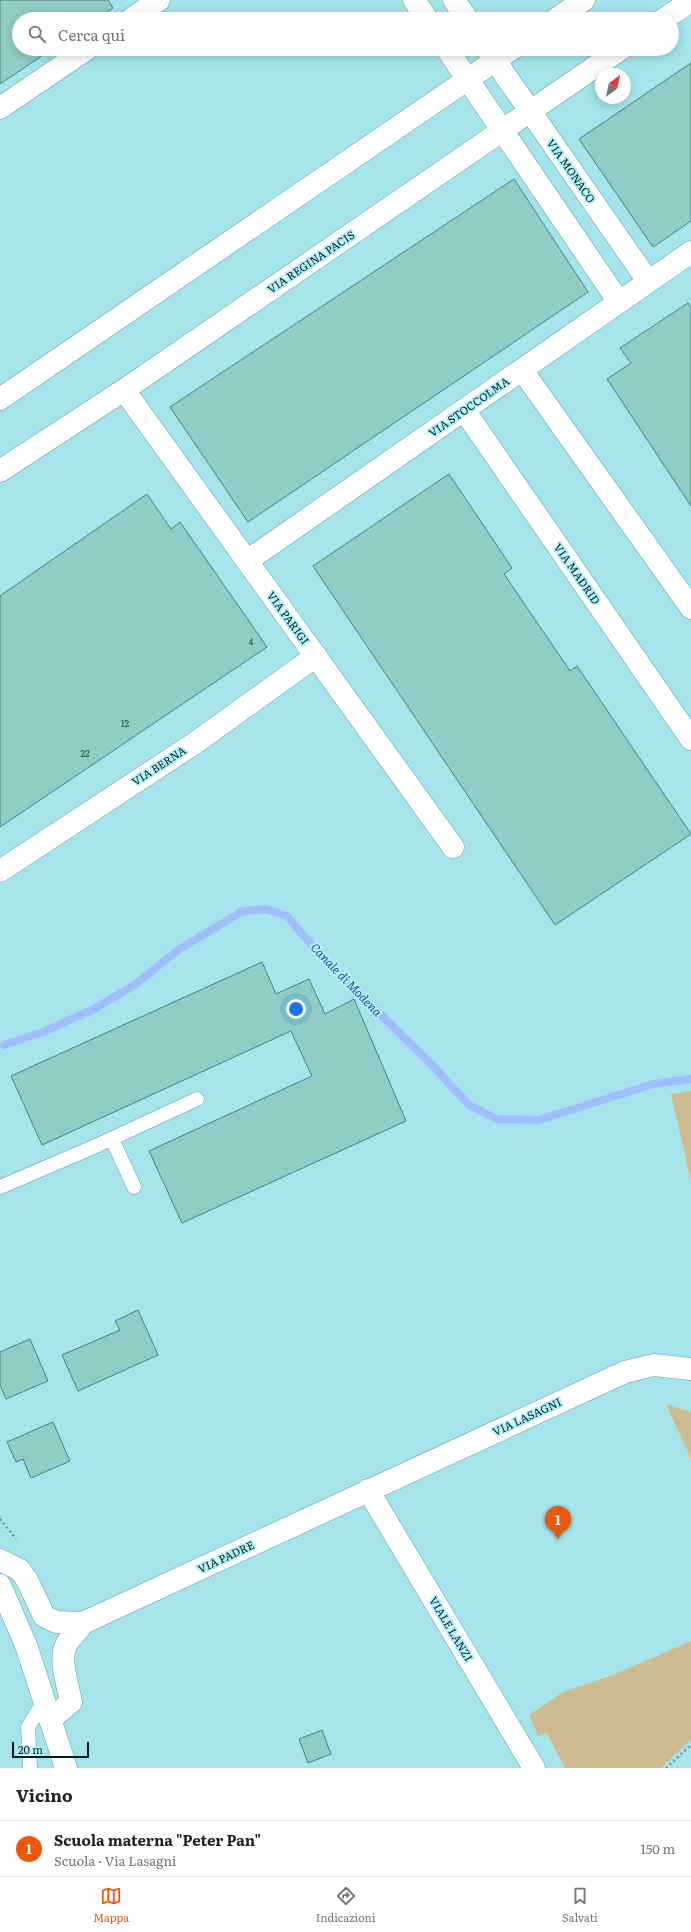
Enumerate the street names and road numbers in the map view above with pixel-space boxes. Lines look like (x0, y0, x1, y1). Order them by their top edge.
street label: VIA MONACO (544, 135, 600, 206)
street label: VIA REGINA PACIS (264, 226, 357, 296)
street label: VIA STOCCOLMA (425, 372, 512, 440)
street label: VIA MADRID (551, 540, 605, 607)
street label: VIA PARIGI (264, 588, 314, 647)
street label: VIA BERNA (128, 742, 189, 789)
street label: VIA LASAGNI (490, 1393, 564, 1439)
street label: VIA PADRE (195, 1536, 256, 1576)
street label: VIALE LANZI (426, 1593, 477, 1664)

